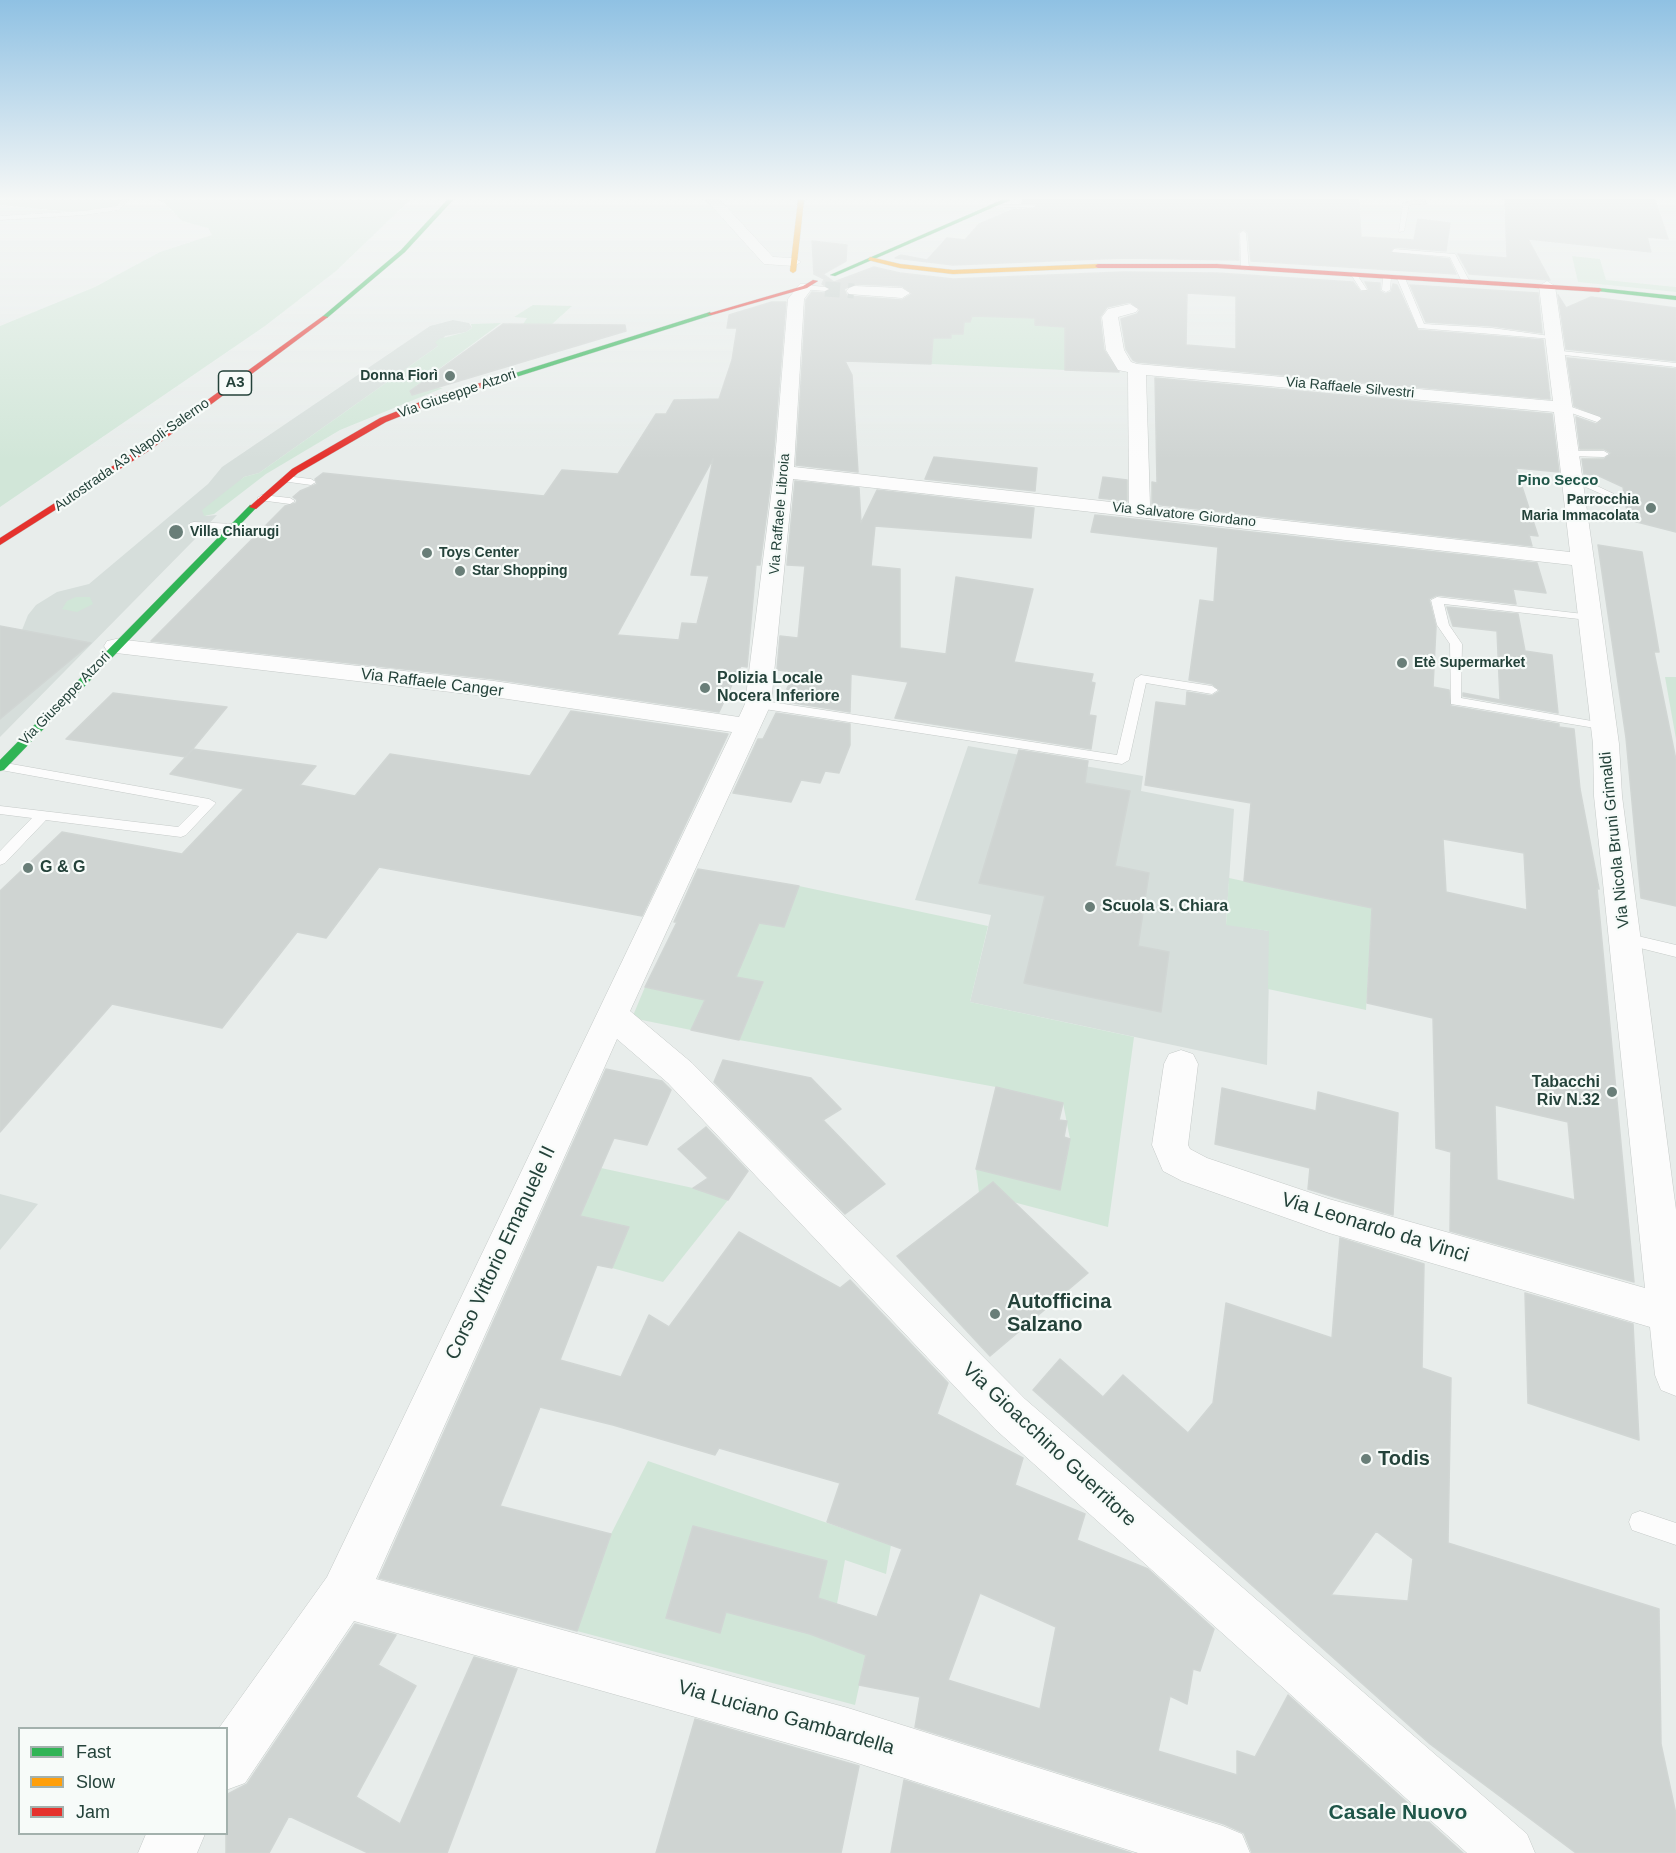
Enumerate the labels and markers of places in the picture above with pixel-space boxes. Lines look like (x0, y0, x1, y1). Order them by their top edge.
place label: Donna Fiorì (360, 368, 438, 384)
marker: Donna Fiorì (443, 369, 457, 383)
place label: Parrocchia Maria Immacolata (1522, 492, 1639, 524)
marker: Parrocchia Maria Immacolata (1644, 501, 1658, 515)
marker: Villa Chiarugi (167, 523, 185, 541)
place label: Villa Chiarugi (190, 524, 279, 540)
place label: Toys Center (439, 545, 519, 561)
marker: Toys Center (420, 546, 434, 560)
place label: Star Shopping (472, 563, 568, 579)
marker: Star Shopping (453, 564, 467, 578)
place label: Etè Supermarket (1414, 655, 1525, 671)
marker: Etè Supermarket (1395, 656, 1409, 670)
place label: Polizia Locale Nocera Inferiore (717, 669, 840, 707)
marker: Polizia Locale Nocera Inferiore (698, 681, 712, 695)
place label: G & G (40, 858, 85, 878)
marker: G & G (21, 861, 35, 875)
place label: Scuola S. Chiara (1102, 897, 1228, 917)
marker: Scuola S. Chiara (1083, 900, 1097, 914)
place label: Tabacchi Riv N.32 (1532, 1073, 1600, 1111)
marker: Tabacchi Riv N.32 (1605, 1085, 1619, 1099)
place label: Autofficina Salzano (1007, 1290, 1111, 1337)
marker: Autofficina Salzano (988, 1307, 1002, 1321)
place label: Todis (1378, 1447, 1430, 1471)
marker: Todis (1359, 1452, 1373, 1466)

